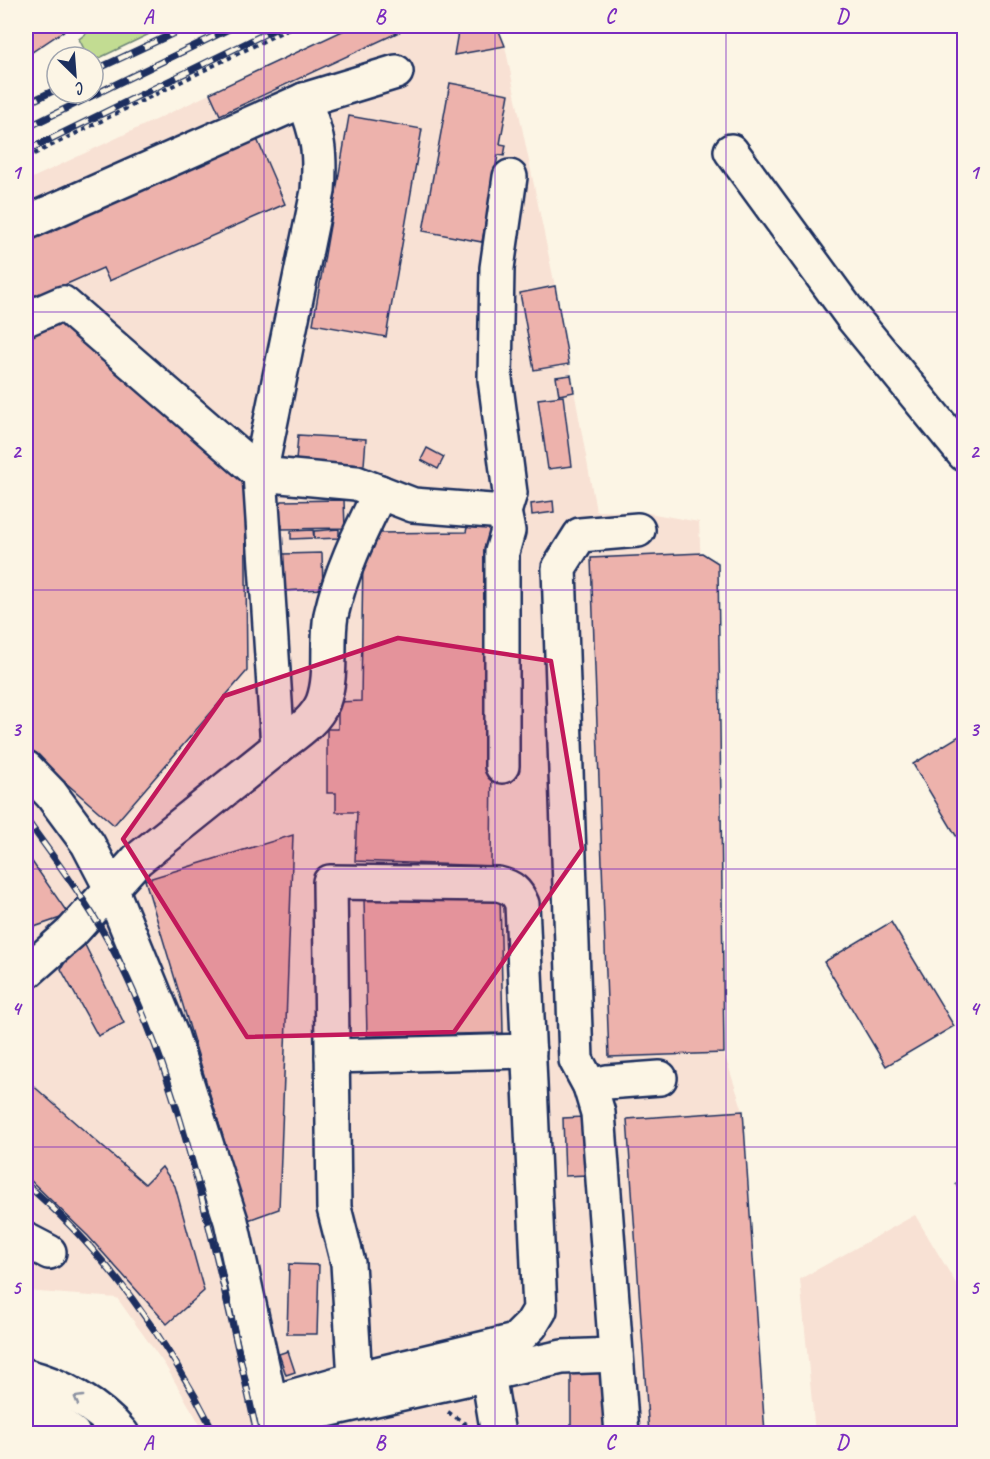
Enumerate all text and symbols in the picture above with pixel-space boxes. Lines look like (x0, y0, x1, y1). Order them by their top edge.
text: A (143, 4, 155, 29)
text: B (375, 4, 387, 29)
text: C (605, 4, 617, 29)
text: D (836, 4, 850, 29)
north arrow (45, 45, 105, 105)
text: С (71, 77, 89, 99)
text: 1 (12, 160, 23, 185)
text: 1 (970, 160, 981, 185)
text: 2 (12, 439, 23, 464)
text: 2 (970, 439, 981, 464)
text: 3 (12, 717, 23, 742)
text: 3 (970, 717, 981, 742)
text: 4 (12, 996, 24, 1021)
text: 4 (970, 996, 982, 1021)
text: 5 (12, 1275, 23, 1300)
text: 5 (970, 1275, 981, 1300)
one-way arrow (74, 1394, 84, 1406)
text: A (143, 1430, 155, 1455)
text: B (375, 1430, 387, 1455)
text: C (605, 1430, 617, 1455)
text: D (836, 1430, 850, 1455)

